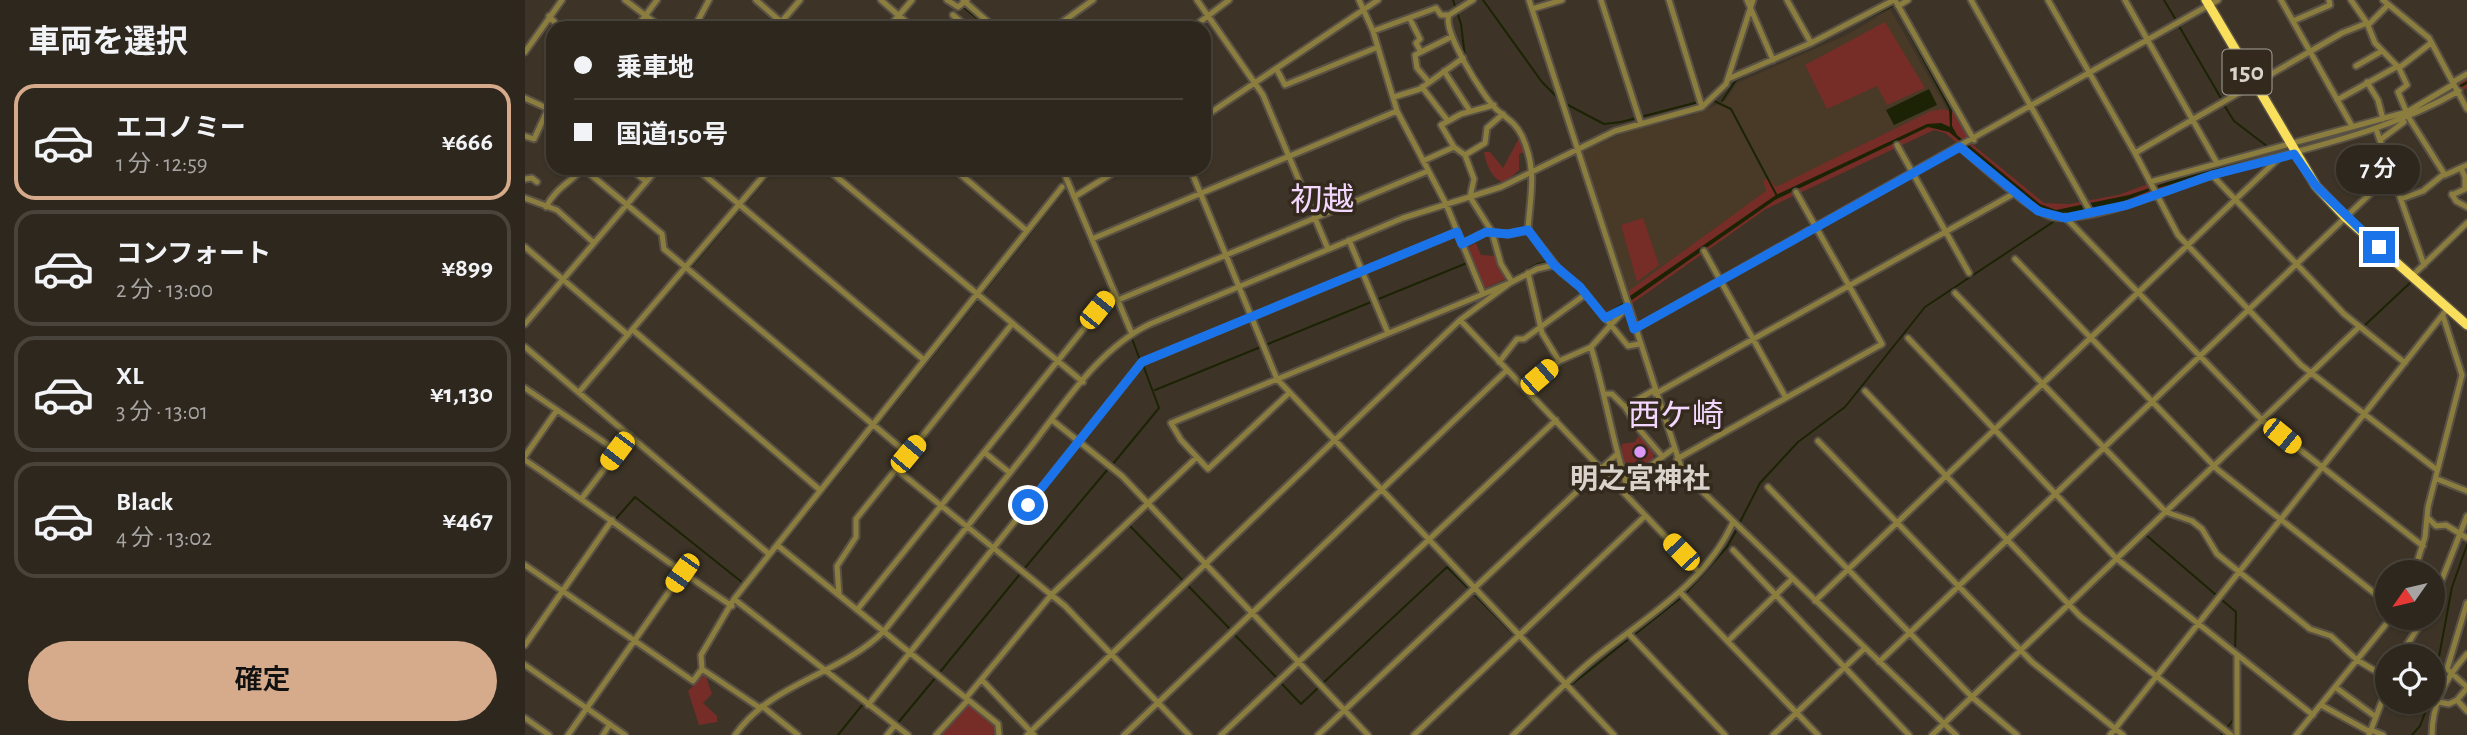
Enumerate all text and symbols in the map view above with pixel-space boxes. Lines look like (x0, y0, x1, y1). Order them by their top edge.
text: 車両を選択 (28, 26, 188, 58)
road number: 150 (2223, 50, 2271, 94)
text: 乗車地 (616, 55, 694, 81)
icon: car (32, 111, 95, 174)
text: エコノミー (116, 115, 246, 141)
text: 国道150号 (616, 122, 728, 148)
text: ¥666 (442, 129, 493, 155)
callout: 7 分 (2337, 146, 2421, 194)
text: 1 分 · 12:59 (116, 153, 208, 176)
text: 7 分 (2360, 158, 2396, 181)
district label: 初越 (1290, 183, 1354, 216)
route end (2363, 231, 2395, 263)
icon: car (32, 237, 95, 300)
text: コンフォート (116, 241, 271, 267)
text: ¥899 (441, 255, 493, 281)
text: 2 分 · 13:00 (116, 279, 213, 302)
car (1076, 287, 1119, 333)
car (1517, 355, 1562, 399)
icon: car (32, 363, 95, 426)
text: XL (116, 363, 143, 389)
text: ¥1,130 (430, 381, 493, 407)
district label: 西ケ崎 (1628, 399, 1724, 432)
text: 3 分 · 13:01 (116, 401, 208, 424)
car (2260, 415, 2305, 457)
car (596, 428, 639, 474)
car (887, 431, 930, 477)
marker: 明之宮神社 (1632, 444, 1648, 460)
place label: 明之宮神社 (1570, 464, 1710, 494)
icon: car (32, 489, 95, 552)
text: Black (116, 489, 173, 515)
route start (1012, 489, 1044, 521)
text: ¥467 (442, 507, 493, 533)
text: 4 分 · 13:02 (116, 527, 212, 550)
car (1659, 530, 1704, 574)
car (662, 550, 703, 596)
north arrow (2375, 560, 2445, 630)
map controls (2375, 560, 2445, 714)
button: 確定 (28, 641, 497, 721)
button: locate (2375, 644, 2445, 714)

